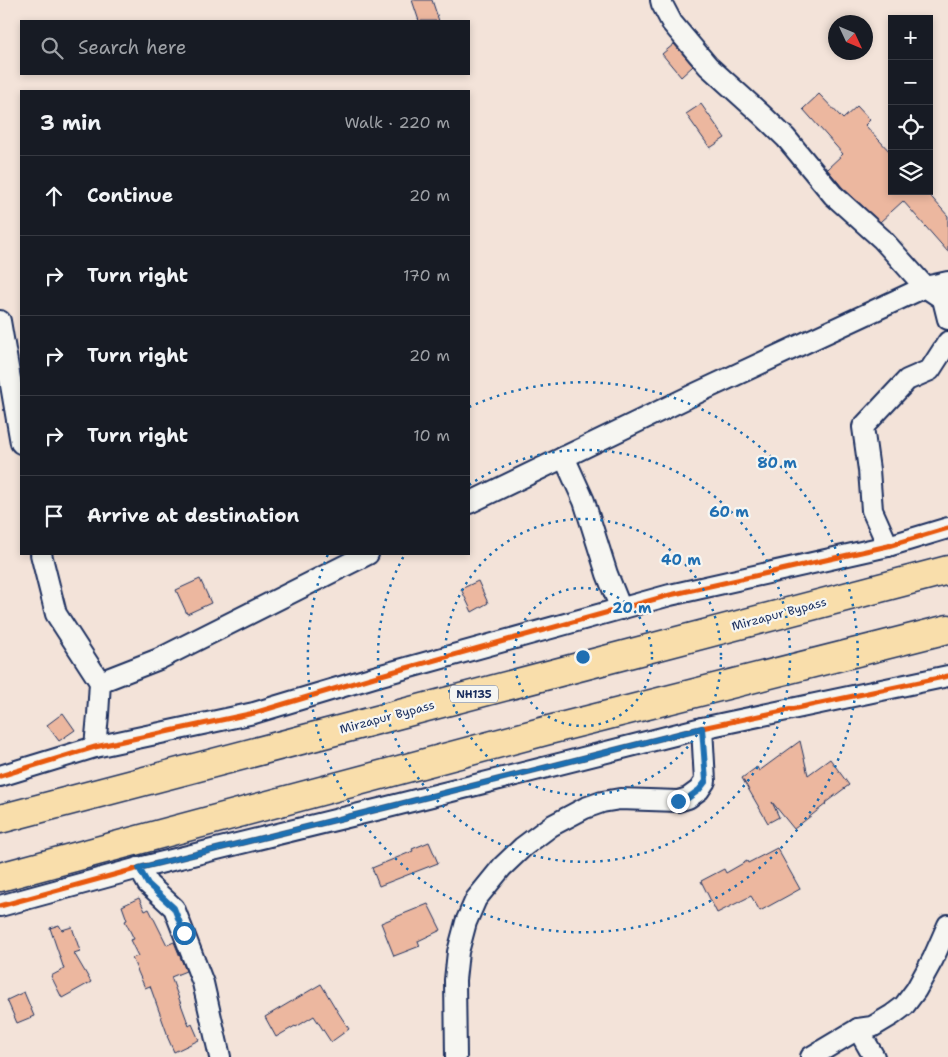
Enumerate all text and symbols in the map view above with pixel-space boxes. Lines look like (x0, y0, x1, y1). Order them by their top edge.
north arrow (828, 15, 873, 60)
map controls (888, 15, 933, 195)
button: + (888, 15, 933, 60)
search box (20, 20, 470, 75)
icon: search (38, 34, 66, 62)
text: Search here (78, 35, 187, 60)
button: − (888, 60, 933, 105)
button: locate (888, 105, 933, 150)
text: 3 min (40, 109, 101, 137)
text: Walk · 220 m (344, 112, 450, 133)
button: layers (888, 150, 933, 195)
icon: ahead (40, 182, 68, 210)
text: Continue (87, 183, 173, 208)
text: 20 m (409, 185, 450, 206)
icon: right (40, 262, 68, 290)
text: Turn right (87, 263, 188, 288)
text: 170 m (403, 265, 450, 286)
icon: right (40, 342, 68, 370)
text: Turn right (87, 343, 188, 368)
text: 20 m (409, 345, 450, 366)
icon: right (40, 422, 68, 450)
text: Turn right (87, 423, 188, 448)
text: 10 m (413, 425, 450, 446)
text: 80 m (757, 453, 797, 473)
icon: arrive (40, 502, 68, 530)
text: 60 m (709, 502, 749, 522)
text: Arrive at destination (87, 503, 299, 528)
text: 40 m (661, 550, 701, 570)
street label: Mirzapur Bypass (730, 594, 828, 634)
text: 20 m (612, 598, 652, 618)
centre of rings (574, 648, 592, 666)
road number: NH135 (450, 686, 498, 702)
street label: Mirzapur Bypass (338, 697, 436, 737)
route end (667, 790, 690, 813)
route start (173, 922, 196, 945)

